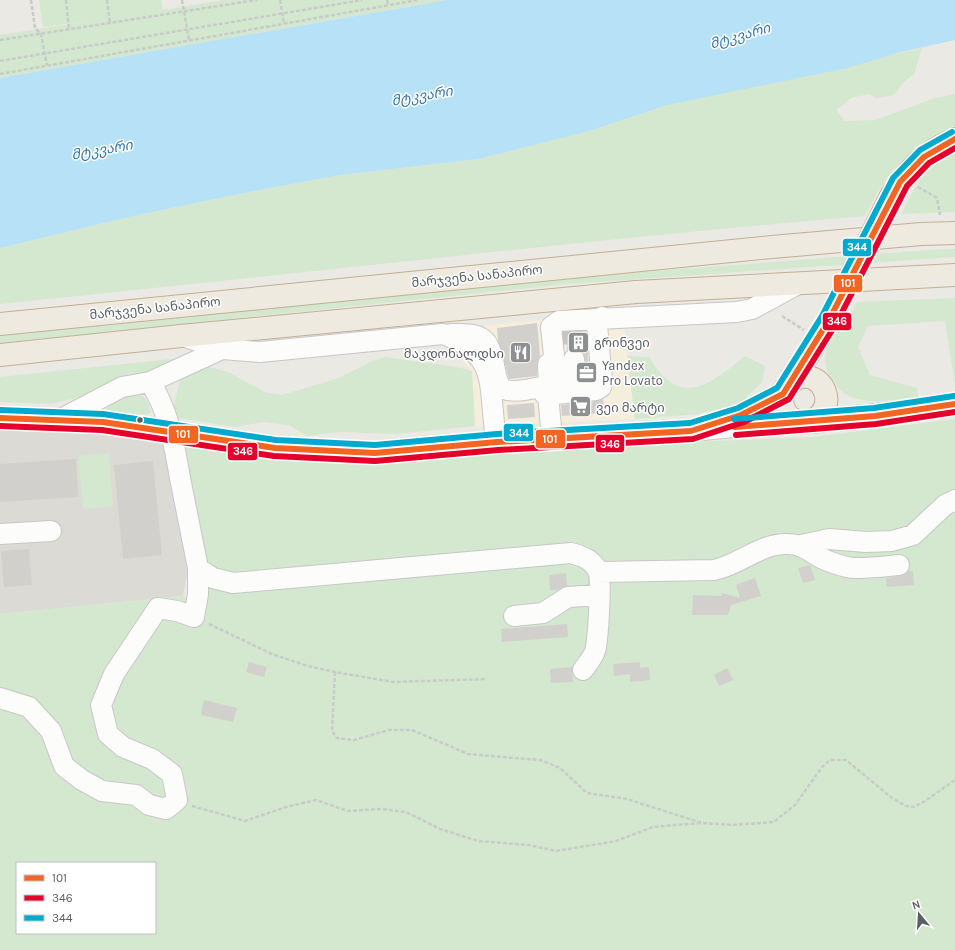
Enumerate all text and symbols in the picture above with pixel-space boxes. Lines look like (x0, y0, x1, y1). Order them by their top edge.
water label: მტკვარი (708, 19, 773, 53)
water label: მტკვარი (390, 82, 455, 110)
water label: მტკვარი (70, 136, 135, 164)
line badge: 344 (842, 238, 872, 257)
text: 344 (847, 241, 867, 254)
street label: მარჯვენა სანაპირო (411, 262, 543, 290)
line badge: 101 (833, 274, 863, 293)
text: 101 (841, 277, 855, 290)
street label: მარჯვენა სანაპირო (89, 294, 221, 322)
line badge: 346 (822, 312, 852, 331)
text: 346 (827, 315, 847, 328)
building icon: გრინვეი (566, 329, 592, 355)
place label: გრინვეი (594, 335, 650, 350)
restaurant icon: მაკდონალდსი (507, 340, 533, 366)
place label: მაკდონალდსი (404, 346, 504, 362)
place label: Yandex Pro Lovato (602, 358, 663, 388)
office icon: Yandex Pro Lovato (574, 359, 600, 385)
supermarket icon: ვეი მარტი (567, 394, 593, 420)
place label: ვეი მარტი (596, 400, 665, 415)
unlabelled marker (135, 415, 145, 425)
line badge: 344 (503, 423, 534, 442)
line badge: 101 (168, 425, 199, 444)
text: 344 (509, 427, 529, 440)
text: 101 (176, 428, 190, 441)
line badge: 101 (535, 429, 566, 449)
text: 101 (543, 433, 557, 446)
line badge: 346 (595, 434, 625, 453)
text: 346 (600, 438, 620, 451)
line badge: 346 (227, 442, 258, 461)
text: 346 (233, 445, 253, 458)
legend (16, 862, 156, 934)
text: 101 (52, 871, 67, 885)
text: 346 (52, 891, 73, 905)
north arrow (899, 894, 939, 934)
text: N (910, 898, 922, 912)
text: 344 (52, 911, 73, 925)

